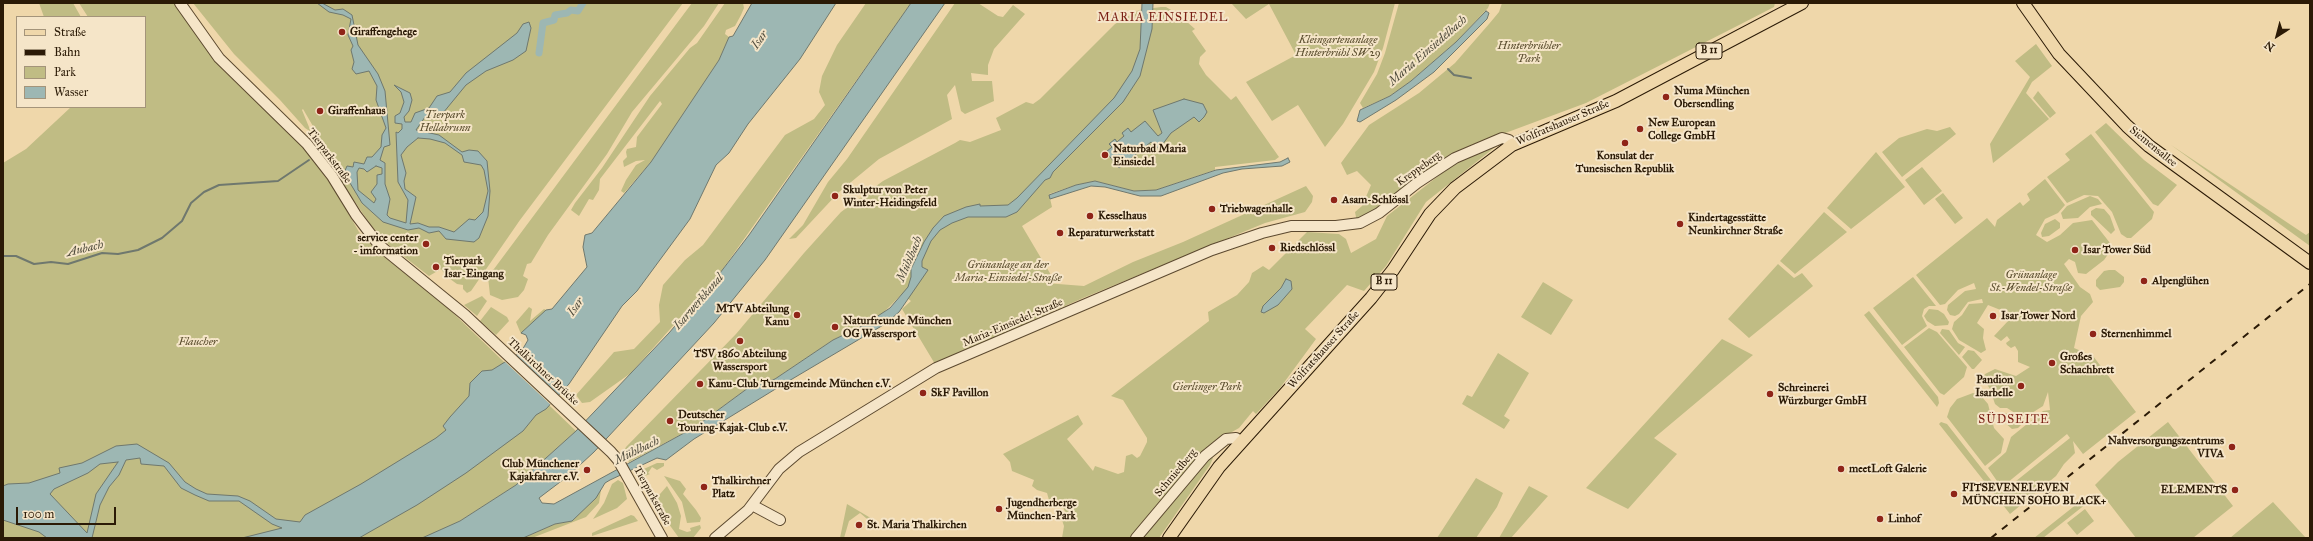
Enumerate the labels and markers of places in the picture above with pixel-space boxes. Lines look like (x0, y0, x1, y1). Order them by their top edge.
place label: Giraffengehege (350, 25, 417, 39)
marker: Giraffengehege (337, 27, 347, 37)
place label: Numa München Obersendling (1674, 84, 1750, 110)
marker: Numa München Obersendling (1661, 92, 1671, 102)
place label: Giraffenhaus (328, 104, 386, 118)
marker: Giraffenhaus (315, 106, 325, 116)
place label: New European College GmbH (1648, 116, 1716, 142)
marker: New European College GmbH (1635, 124, 1645, 134)
marker: Konsulat der Tunesischen Republik (1620, 138, 1630, 148)
place label: Naturbad Maria Einsiedel (1113, 142, 1186, 168)
place label: Konsulat der Tunesischen Republik (1576, 149, 1674, 175)
marker: Naturbad Maria Einsiedel (1100, 150, 1110, 160)
place label: Skulptur von Peter Winter-Heidingsfeld (843, 183, 937, 209)
marker: Skulptur von Peter Winter-Heidingsfeld (830, 191, 840, 201)
place label: Asam-Schlössl (1342, 193, 1408, 207)
marker: Asam-Schlössl (1329, 195, 1339, 205)
place label: Triebwagenhalle (1220, 202, 1293, 216)
marker: Triebwagenhalle (1207, 204, 1217, 214)
place label: Kesselhaus (1098, 209, 1146, 223)
marker: Kesselhaus (1085, 211, 1095, 221)
place label: Kindertagesstätte Neunkirchner Straße (1688, 211, 1783, 237)
marker: Kindertagesstätte Neunkirchner Straße (1675, 219, 1685, 229)
place label: Reparaturwerkstatt (1068, 226, 1154, 240)
marker: Reparaturwerkstatt (1055, 228, 1065, 238)
place label: service center - imformation (353, 231, 418, 257)
marker: service center - imformation (421, 239, 431, 249)
place label: Riedschlössl (1280, 241, 1335, 255)
marker: Riedschlössl (1267, 243, 1277, 253)
place label: Isar Tower Süd (2083, 243, 2151, 257)
marker: Isar Tower Süd (2070, 245, 2080, 255)
place label: Tierpark Isar-Eingang (444, 254, 504, 280)
marker: Tierpark Isar-Eingang (431, 262, 441, 272)
place label: Alpenglühen (2152, 274, 2209, 288)
marker: Alpenglühen (2139, 276, 2149, 286)
place label: MTV Abteilung Kanu (716, 302, 789, 328)
place label: Isar Tower Nord (2001, 309, 2075, 323)
marker: MTV Abteilung Kanu (792, 310, 802, 320)
marker: Isar Tower Nord (1988, 311, 1998, 321)
place label: Naturfreunde München OG Wassersport (843, 314, 952, 340)
marker: Naturfreunde München OG Wassersport (830, 322, 840, 332)
place label: Sternenhimmel (2101, 327, 2172, 341)
marker: Sternenhimmel (2088, 329, 2098, 339)
marker: TSV 1860 Abteilung Wassersport (735, 336, 745, 346)
place label: TSV 1860 Abteilung Wassersport (694, 347, 786, 373)
place label: Großes Schachbrett (2060, 350, 2114, 376)
marker: Großes Schachbrett (2047, 358, 2057, 368)
place label: Pandion Isarbelle (1975, 373, 2013, 399)
place label: Kanu-Club Turngemeinde München e.V. (708, 377, 891, 391)
marker: Kanu-Club Turngemeinde München e.V. (695, 379, 705, 389)
place label: Schreinerei Würzburger GmbH (1778, 381, 1867, 407)
marker: Pandion Isarbelle (2016, 381, 2026, 391)
place label: SkF Pavillon (931, 386, 988, 400)
marker: SkF Pavillon (918, 388, 928, 398)
marker: Schreinerei Würzburger GmbH (1765, 389, 1775, 399)
place label: Deutscher Touring-Kajak-Club e.V. (678, 408, 788, 434)
marker: Deutscher Touring-Kajak-Club e.V. (665, 416, 675, 426)
place label: Nahversorgungszentrums VIVA (2108, 434, 2224, 460)
marker: Nahversorgungszentrums VIVA (2227, 442, 2237, 452)
place label: Club Münchener Kajakfahrer e.V. (502, 457, 579, 483)
place label: meetLoft Galerie (1849, 462, 1927, 476)
marker: meetLoft Galerie (1836, 464, 1846, 474)
marker: Club Münchener Kajakfahrer e.V. (582, 465, 592, 475)
place label: Thalkirchner Platz (712, 474, 771, 500)
place label: FITSEVENELEVEN MÜNCHEN SOHO BLACK+ (1962, 481, 2106, 507)
marker: Thalkirchner Platz (699, 482, 709, 492)
place label: ELEMENTS (2161, 483, 2227, 497)
marker: ELEMENTS (2230, 485, 2240, 495)
marker: FITSEVENELEVEN MÜNCHEN SOHO BLACK+ (1949, 489, 1959, 499)
place label: Jugendherberge München-Park (1007, 496, 1077, 522)
marker: Jugendherberge München-Park (994, 504, 1004, 514)
place label: Linhof (1888, 512, 1920, 526)
marker: Linhof (1875, 514, 1885, 524)
place label: St. Maria Thalkirchen (867, 518, 967, 532)
marker: St. Maria Thalkirchen (854, 520, 864, 530)

